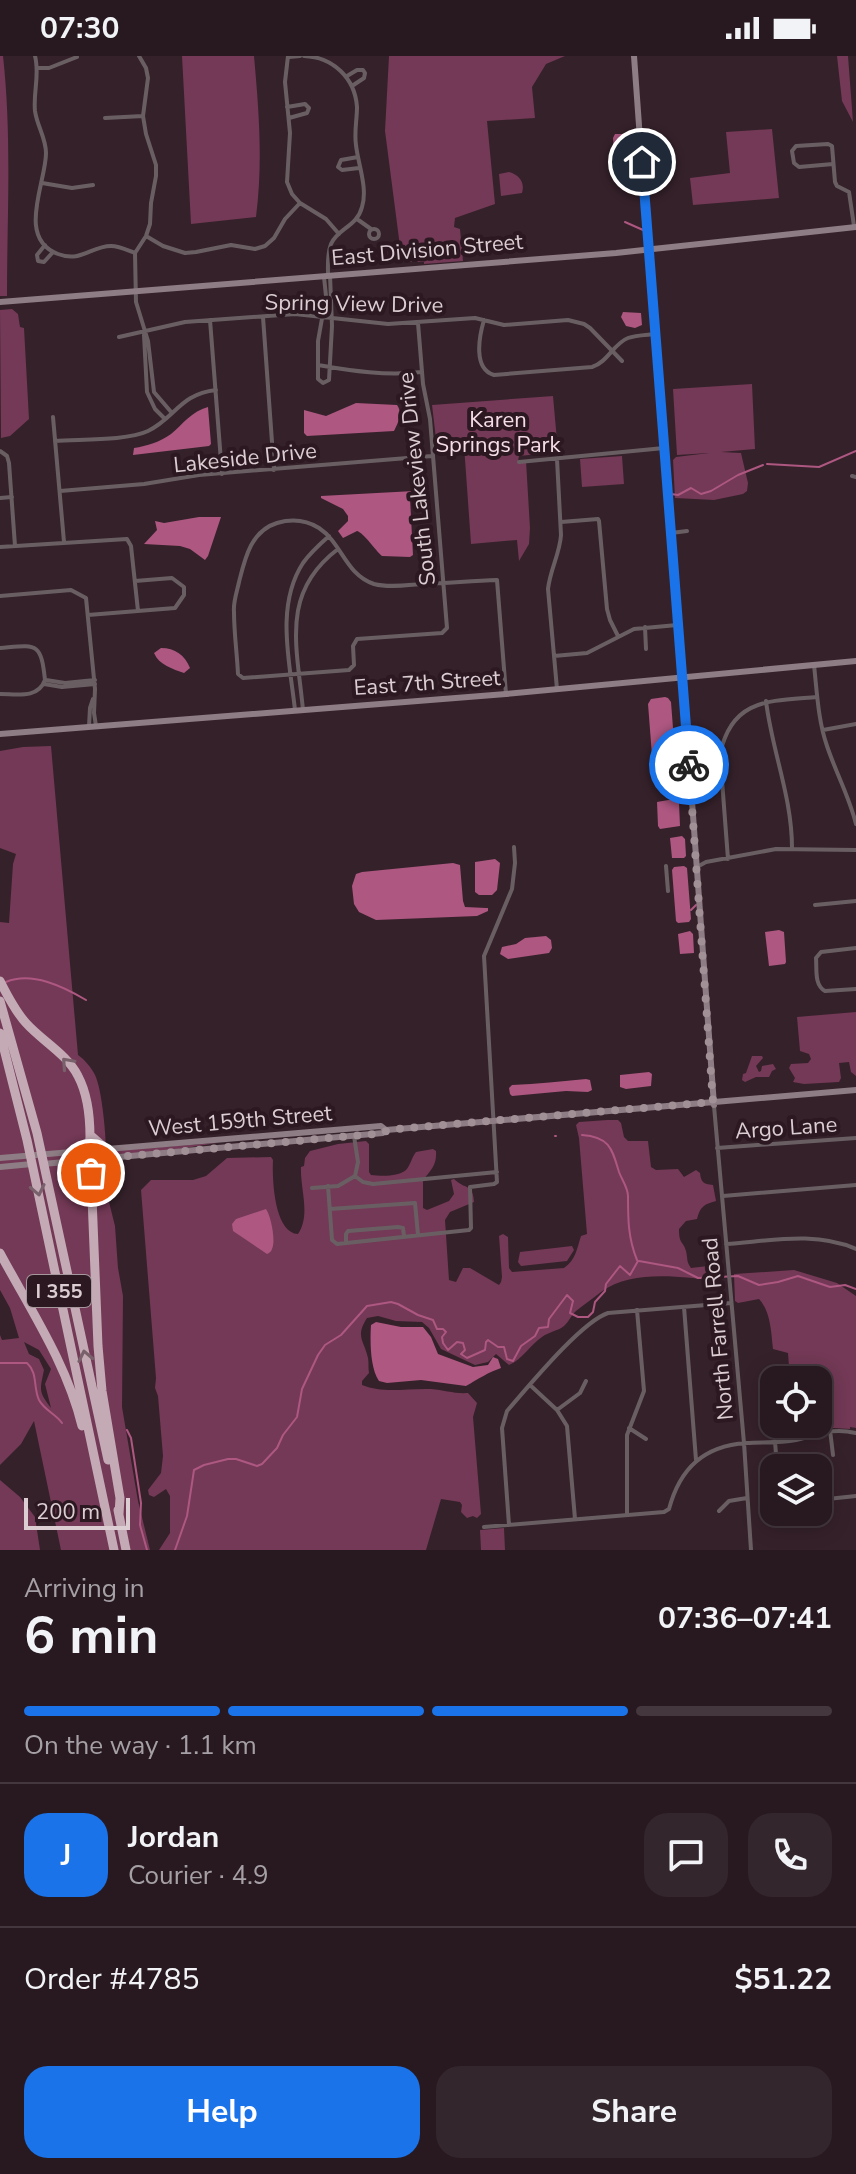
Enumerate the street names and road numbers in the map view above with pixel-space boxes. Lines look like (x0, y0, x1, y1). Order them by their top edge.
street label: East Division Street (330, 227, 524, 273)
street label: Spring View Drive (264, 287, 444, 321)
street label: South Lakeview Drive (391, 371, 443, 587)
street label: Lakeside Drive (172, 436, 318, 480)
street label: East 7th Street (353, 663, 502, 703)
street label: West 159th Street (147, 1098, 333, 1144)
street label: Argo Lane (734, 1109, 838, 1147)
street label: North Farrell Road (695, 1236, 741, 1422)
road number: I 355 (27, 1275, 91, 1307)

